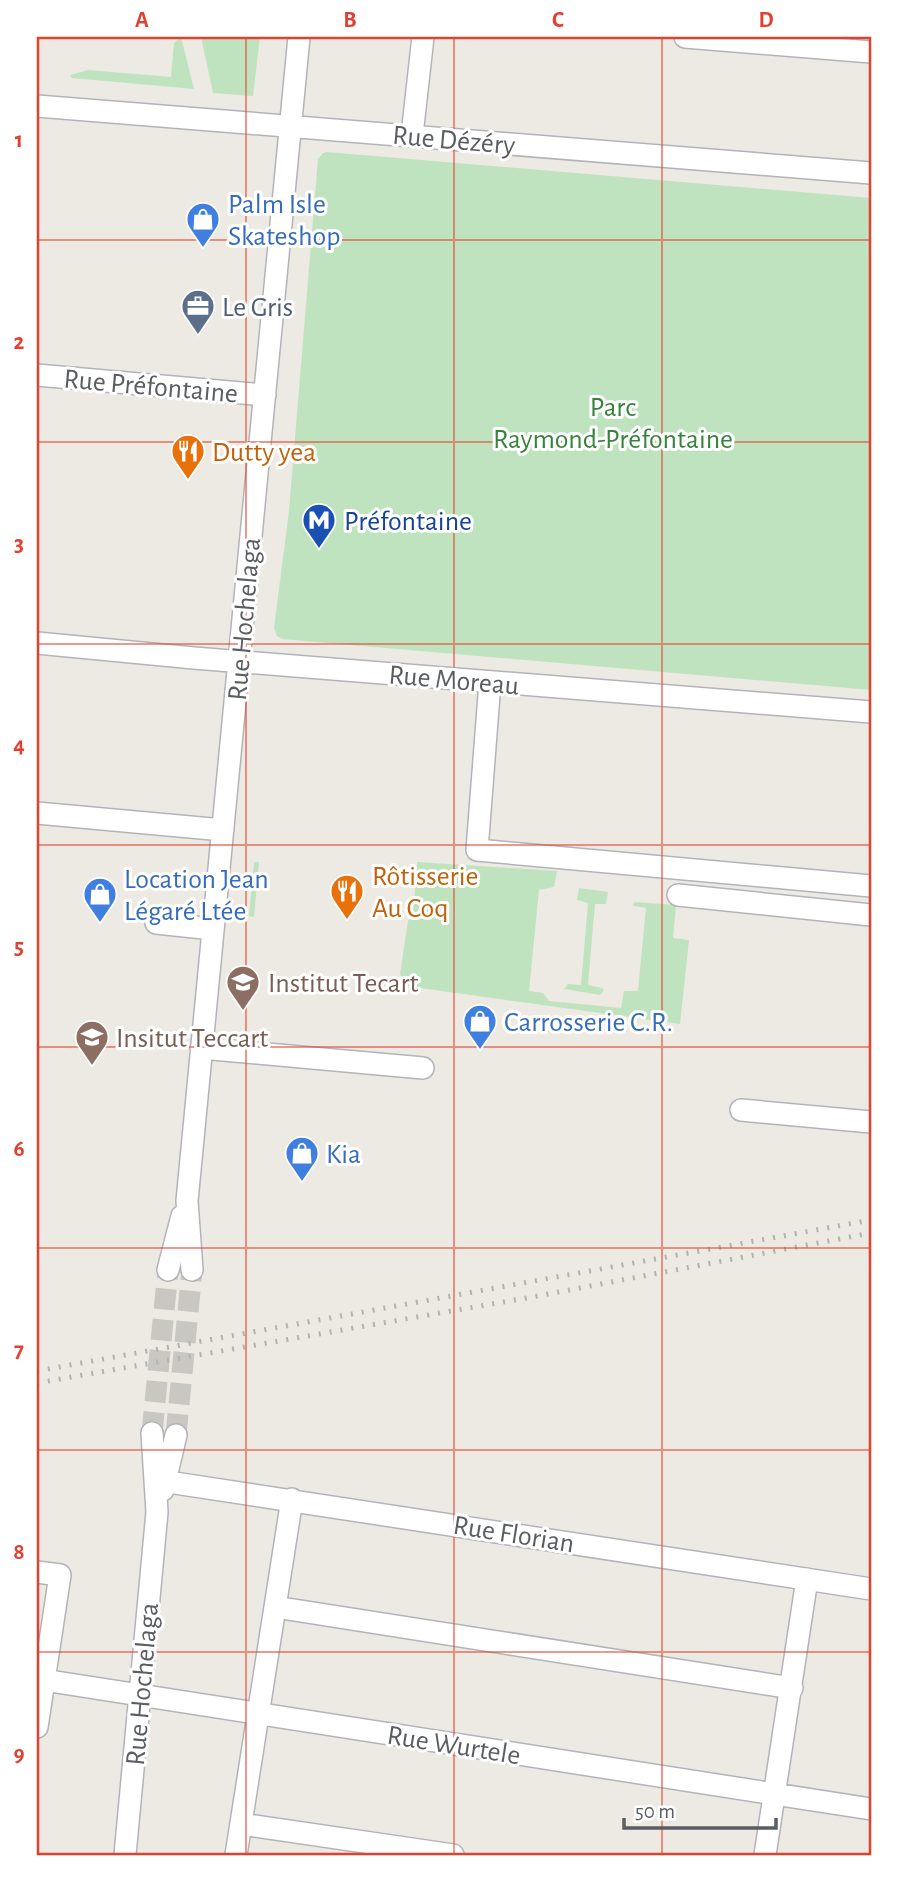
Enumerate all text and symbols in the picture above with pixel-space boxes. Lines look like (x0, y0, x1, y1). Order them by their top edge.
text: A (135, 9, 149, 32)
text: B (343, 9, 357, 32)
text: C (552, 9, 564, 32)
text: D (758, 9, 774, 32)
street label: Rue Dézéry (391, 122, 516, 160)
text: 1 (15, 129, 23, 152)
place label: Palm Isle Skateshop (228, 191, 340, 251)
shop icon: Palm Isle Skateshop (184, 200, 222, 249)
office icon: Le Gris (179, 287, 217, 336)
place label: Le Gris (222, 294, 293, 322)
text: 2 (14, 331, 25, 354)
street label: Rue Préfontaine (63, 365, 239, 409)
park label: Parc Raymond-Préfontaine (493, 394, 733, 454)
restaurant icon: Dutty yea (169, 432, 207, 481)
place label: Dutty yea (212, 439, 316, 467)
metro station icon: Préfontaine (300, 501, 338, 550)
place label: Préfontaine (344, 508, 472, 536)
text: 3 (14, 533, 24, 556)
street label: Rue Hochelaga (224, 537, 266, 702)
street label: Rue Moreau (387, 661, 520, 701)
text: 4 (13, 734, 25, 757)
place label: Rôtisserie Au Coq (372, 863, 478, 923)
place label: Location Jean Légaré Ltée (124, 866, 269, 926)
restaurant icon: Rôtisserie Au Coq (328, 872, 366, 921)
shop icon: Location Jean Légaré Ltée (81, 875, 119, 924)
text: 5 (14, 936, 24, 959)
school or university icon: Institut Tecart (224, 963, 262, 1012)
place label: Institut Tecart (268, 970, 418, 998)
shop icon: Carrosserie C.R. (461, 1002, 499, 1051)
place label: Carrosserie C.R. (504, 1009, 673, 1037)
school or university icon: Insitut Teccart (73, 1018, 111, 1067)
place label: Insitut Teccart (116, 1025, 268, 1053)
shop icon: Kia (283, 1134, 321, 1183)
text: 6 (13, 1138, 25, 1161)
place label: Kia (326, 1141, 361, 1169)
text: 7 (14, 1339, 24, 1362)
street label: Rue Florian (451, 1512, 576, 1558)
text: 8 (13, 1541, 25, 1564)
street label: Rue Hochelaga (122, 1602, 164, 1767)
street label: Rue Wurtele (385, 1722, 522, 1770)
text: 9 (13, 1743, 25, 1766)
scale bar (624, 1787, 777, 1831)
text: 50 m (635, 1801, 675, 1822)

